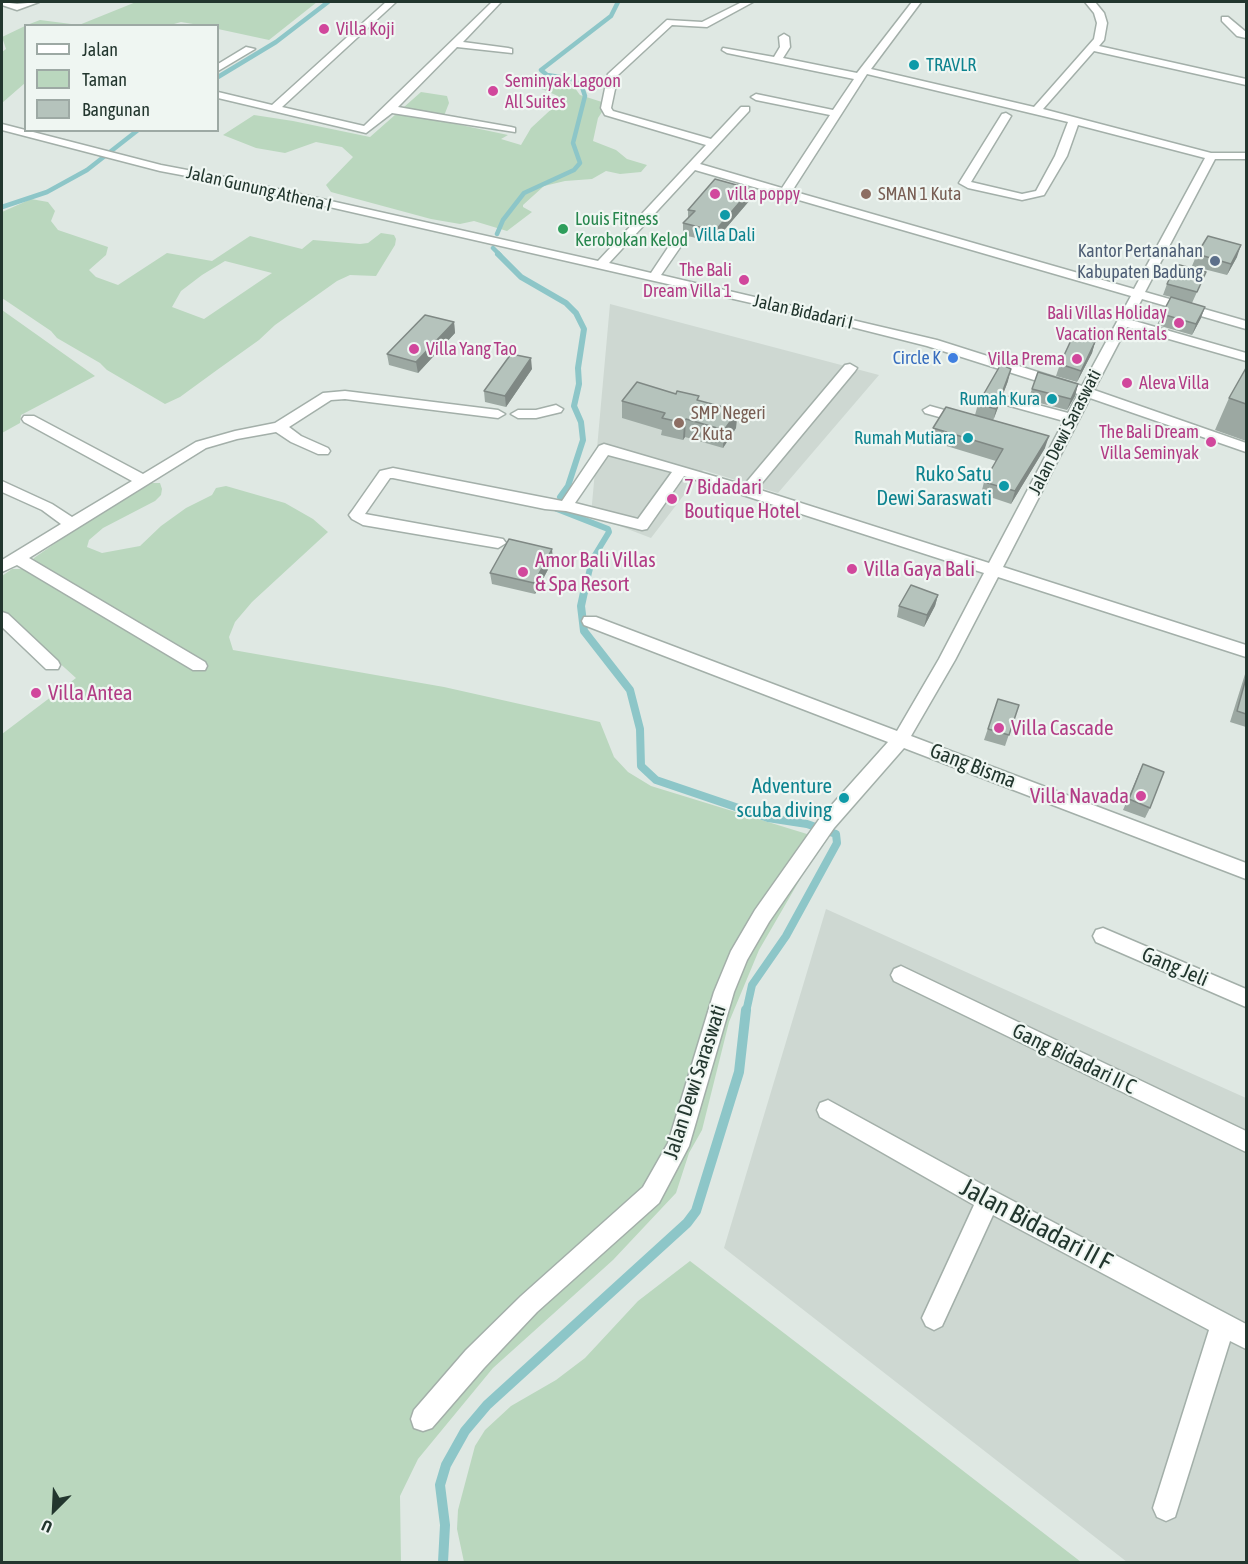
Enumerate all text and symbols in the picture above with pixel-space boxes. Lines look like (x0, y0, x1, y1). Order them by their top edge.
place label: Villa Koji (336, 18, 395, 40)
marker: Villa Koji (317, 22, 331, 36)
legend (24, 24, 219, 132)
text: Jalan (82, 39, 118, 60)
place label: TRAVLR (926, 54, 976, 76)
marker: TRAVLR (907, 58, 921, 72)
text: Taman (82, 69, 127, 90)
place label: Seminyak Lagoon All Suites (505, 70, 621, 112)
marker: Seminyak Lagoon All Suites (486, 84, 500, 98)
text: Bangunan (82, 99, 150, 120)
street label: Jalan Gunung Athena I (184, 162, 334, 216)
place label: villa poppy (727, 183, 800, 205)
place label: SMAN 1 Kuta (878, 183, 961, 205)
marker: villa poppy (708, 187, 722, 201)
marker: SMAN 1 Kuta (859, 187, 873, 201)
place label: Louis Fitness Kerobokan Kelod (575, 208, 688, 250)
marker: Villa Dali (718, 208, 732, 222)
marker: Louis Fitness Kerobokan Kelod (556, 222, 570, 236)
place label: Villa Dali (695, 224, 755, 246)
place label: Kantor Pertanahan Kabupaten Badung (1077, 240, 1203, 282)
marker: Kantor Pertanahan Kabupaten Badung (1208, 254, 1222, 268)
place label: The Bali Dream Villa 1 (643, 259, 732, 302)
marker: The Bali Dream Villa 1 (737, 273, 751, 287)
street label: Jalan Bidadari I (751, 290, 855, 334)
place label: Bali Villas Holiday Vacation Rentals (1047, 302, 1167, 344)
marker: Bali Villas Holiday Vacation Rentals (1172, 316, 1186, 330)
place label: Villa Yang Tao (426, 338, 517, 360)
marker: Villa Yang Tao (407, 342, 421, 356)
place label: Circle K (893, 347, 941, 369)
place label: Villa Prema (988, 348, 1065, 370)
marker: Circle K (946, 351, 960, 365)
marker: Villa Prema (1070, 352, 1084, 366)
street label: Jalan Dewi Saraswati (1024, 366, 1106, 498)
place label: Aleva Villa (1139, 372, 1209, 394)
marker: Aleva Villa (1120, 376, 1134, 390)
place label: Rumah Kura (959, 388, 1040, 410)
marker: Rumah Kura (1045, 392, 1059, 406)
place label: SMP Negeri 2 Kuta (691, 402, 766, 444)
marker: SMP Negeri 2 Kuta (672, 416, 686, 430)
place label: The Bali Dream Villa Seminyak (1099, 421, 1199, 464)
place label: Rumah Mutiara (854, 427, 956, 449)
marker: Rumah Mutiara (961, 431, 975, 445)
marker: The Bali Dream Villa Seminyak (1204, 435, 1218, 449)
place label: Ruko Satu Dewi Saraswati (876, 461, 992, 511)
place label: 7 Bidadari Boutique Hotel (684, 474, 800, 524)
marker: Ruko Satu Dewi Saraswati (997, 479, 1011, 493)
marker: 7 Bidadari Boutique Hotel (665, 492, 679, 506)
place label: Amor Bali Villas & Spa Resort (535, 547, 656, 597)
place label: Villa Gaya Bali (864, 556, 975, 582)
marker: Villa Gaya Bali (845, 562, 859, 576)
marker: Amor Bali Villas & Spa Resort (516, 565, 530, 579)
place label: Villa Antea (48, 680, 133, 706)
marker: Villa Antea (29, 686, 43, 700)
place label: Villa Cascade (1011, 715, 1114, 741)
marker: Villa Cascade (992, 721, 1006, 735)
street label: Gang Bisma (926, 738, 1020, 794)
place label: Adventure scuba diving (737, 773, 832, 823)
place label: Villa Navada (1030, 783, 1129, 809)
marker: Villa Navada (1134, 789, 1148, 803)
marker: Adventure scuba diving (837, 791, 851, 805)
street label: Gang Jeli (1138, 942, 1212, 992)
street label: Jalan Dewi Saraswati (658, 1002, 732, 1162)
street label: Gang Bidadari II C (1008, 1018, 1140, 1100)
street label: Jalan Bidadari II F (955, 1172, 1117, 1278)
north arrow (24, 1480, 84, 1540)
text: U (39, 1516, 55, 1537)

